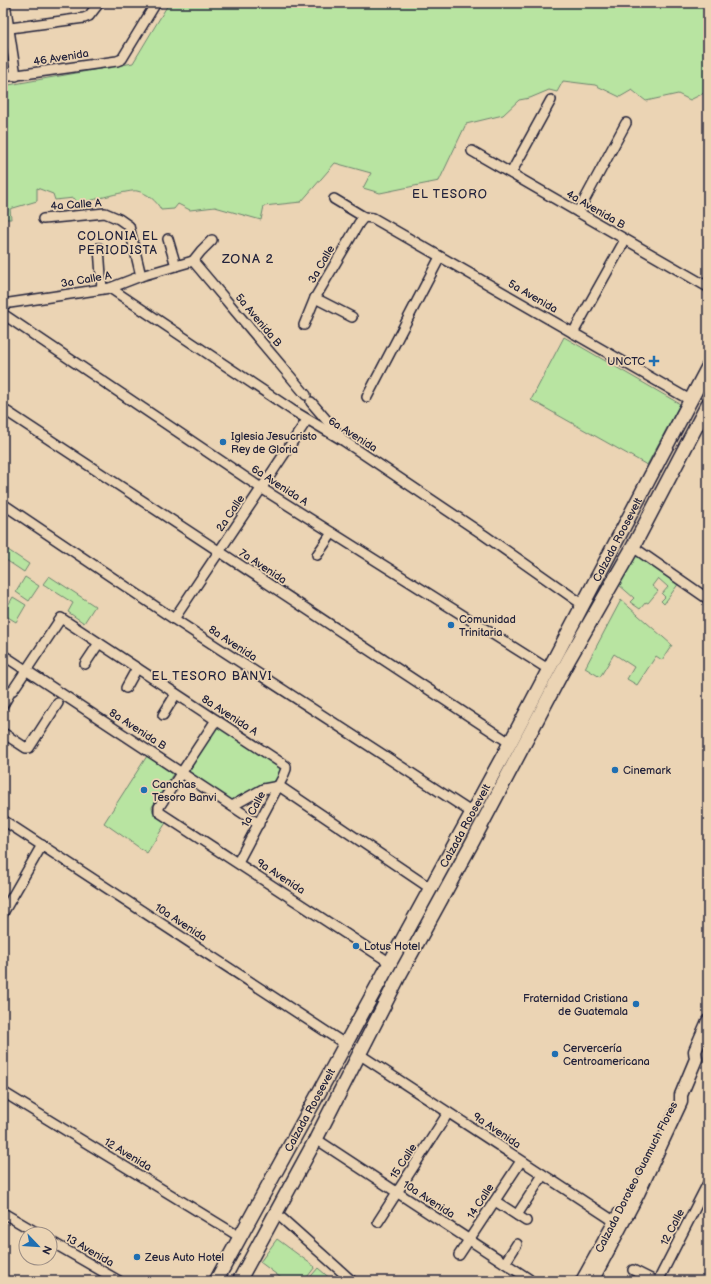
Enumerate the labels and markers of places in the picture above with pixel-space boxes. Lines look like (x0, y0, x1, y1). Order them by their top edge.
place label: UNCTC (607, 355, 645, 368)
marker: UNCTC (648, 355, 660, 367)
place label: Iglesia Jesucristo Rey de Gloria (231, 430, 317, 456)
marker: Iglesia Jesucristo Rey de Gloria (218, 437, 228, 447)
place label: Comunidad Trinitaria (459, 613, 516, 639)
marker: Comunidad Trinitaria (446, 620, 456, 630)
place label: Cinemark (623, 764, 671, 777)
marker: Cinemark (610, 765, 620, 775)
place label: Canchas Tesoro Banvi (152, 778, 216, 804)
marker: Canchas Tesoro Banvi (139, 785, 149, 795)
place label: Lotus Hotel (364, 940, 420, 953)
marker: Lotus Hotel (351, 941, 361, 951)
place label: Fraternidad Cristiana de Guatemala (523, 992, 628, 1018)
marker: Fraternidad Cristiana de Guatemala (631, 999, 641, 1009)
place label: Cervercería Centroamericana (563, 1042, 650, 1068)
marker: Cervercería Centroamericana (550, 1049, 560, 1059)
place label: Zeus Auto Hotel (144, 1251, 224, 1264)
marker: Zeus Auto Hotel (132, 1252, 142, 1262)

